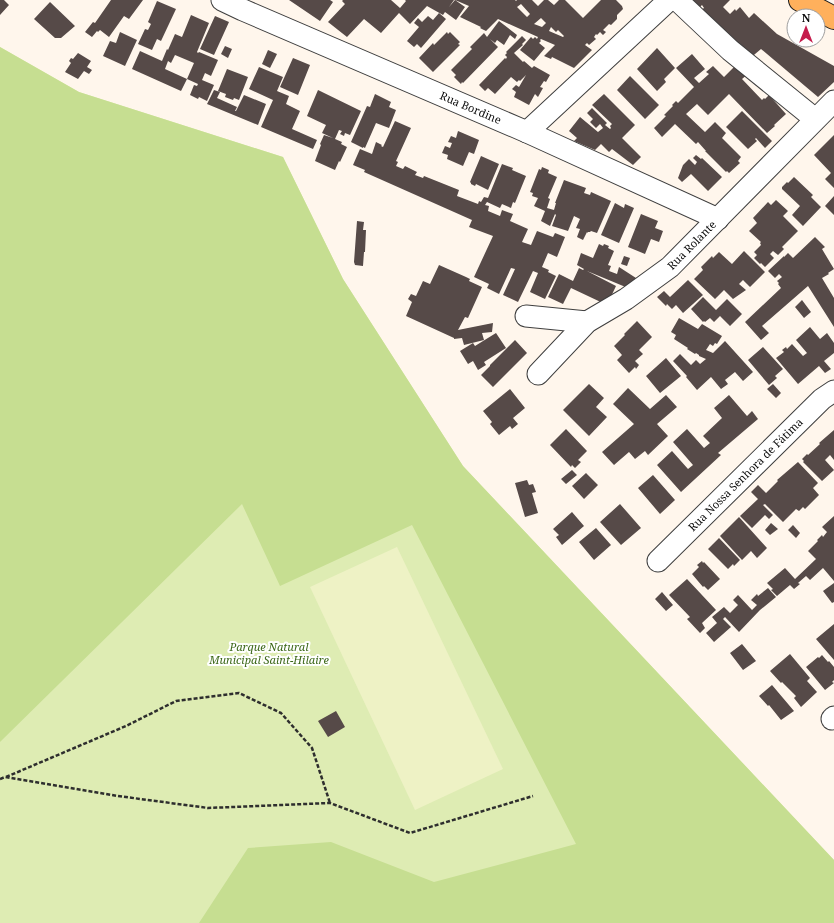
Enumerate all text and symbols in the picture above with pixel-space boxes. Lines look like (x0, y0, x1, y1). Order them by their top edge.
north arrow (786, 8, 826, 48)
text: N (802, 10, 811, 25)
street label: Rua Bordine (438, 88, 504, 127)
street label: Rua Rolante (664, 217, 719, 273)
street label: Rua Nossa Senhora de Fátima (685, 414, 806, 534)
park label: Parque Natural Municipal Saint-Hilaire (208, 639, 329, 667)

